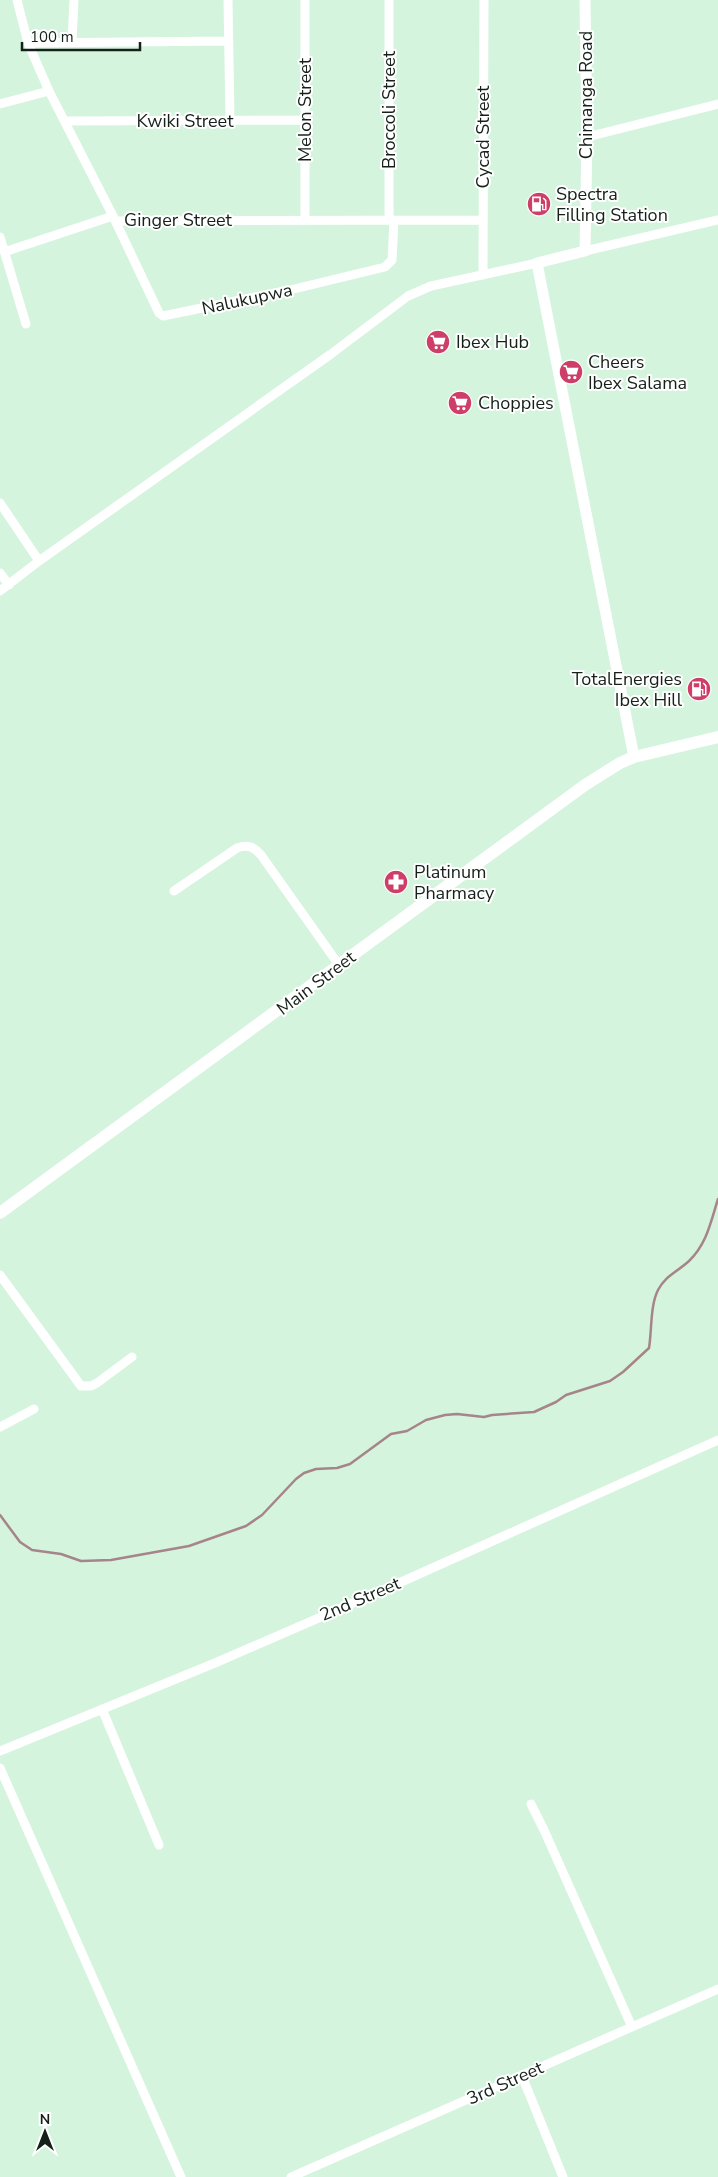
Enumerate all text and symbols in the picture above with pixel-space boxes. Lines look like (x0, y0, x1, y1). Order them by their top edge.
scale bar (22, 20, 140, 52)
text: 100 m (30, 27, 74, 47)
street label: Chimanga Road (574, 31, 598, 159)
street label: Broccoli Street (377, 50, 401, 169)
street label: Melon Street (293, 57, 317, 162)
street label: Cycad Street (471, 85, 495, 188)
street label: Kwiki Street (137, 109, 234, 133)
place label: Spectra Filling Station (556, 182, 668, 227)
fuel station icon: Spectra Filling Station (526, 191, 552, 217)
street label: Ginger Street (124, 208, 233, 232)
street label: Nalukupwa (199, 278, 295, 320)
supermarket icon: Ibex Hub (425, 329, 451, 355)
place label: Ibex Hub (456, 330, 529, 354)
place label: Cheers Ibex Salama (588, 350, 687, 395)
supermarket icon: Cheers Ibex Salama (558, 359, 584, 385)
supermarket icon: Choppies (447, 390, 473, 416)
place label: Choppies (478, 391, 554, 415)
place label: TotalEnergies Ibex Hill (572, 667, 683, 712)
fuel station icon: TotalEnergies Ibex Hill (686, 676, 712, 702)
place label: Platinum Pharmacy (414, 860, 495, 905)
pharmacy icon: Platinum Pharmacy (383, 869, 409, 895)
street label: Main Street (272, 945, 361, 1021)
street label: 2nd Street (316, 1571, 405, 1627)
street label: 3rd Street (463, 2055, 548, 2111)
north arrow (20, 2107, 70, 2157)
text: N (40, 2110, 50, 2129)

